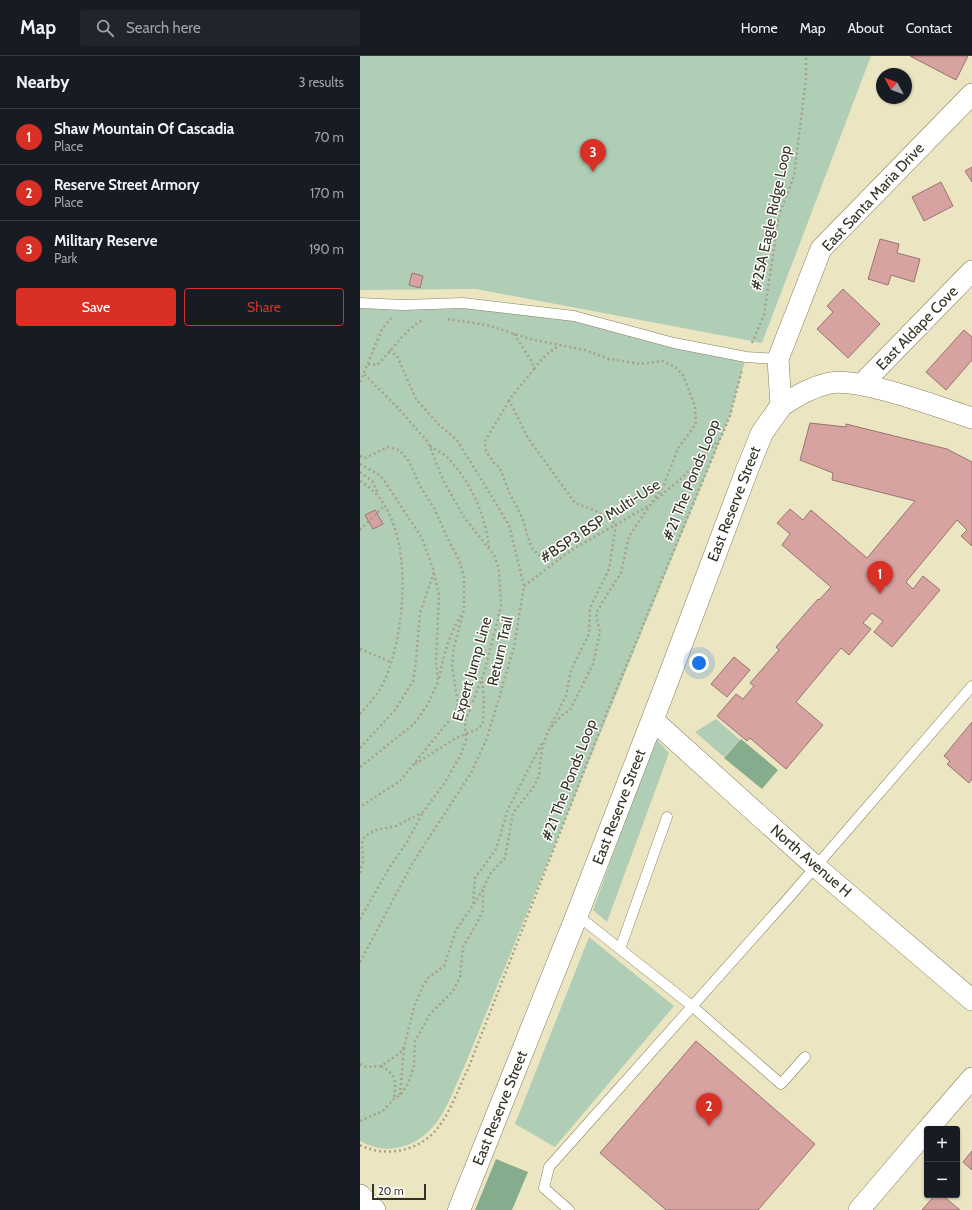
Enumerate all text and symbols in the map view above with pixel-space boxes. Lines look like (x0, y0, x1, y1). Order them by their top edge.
search box (80, 10, 360, 46)
text: Map (20, 16, 56, 39)
icon: search (94, 17, 116, 39)
text: Search here (126, 19, 201, 37)
text: Home (741, 19, 778, 37)
text: Map (800, 19, 825, 37)
text: About (847, 19, 884, 37)
text: Contact (906, 19, 952, 37)
north arrow (876, 68, 912, 104)
text: Nearby (16, 72, 69, 92)
text: 3 results (298, 74, 344, 90)
text: Shaw Mountain Of Cascadia (54, 120, 234, 138)
text: 1 (27, 129, 31, 145)
text: 70 m (314, 129, 344, 145)
text: Place (54, 138, 83, 154)
pin: 3 (580, 139, 606, 172)
street label: East Santa Maria Drive (818, 139, 928, 255)
street label: #25A Eagle Ridge Loop (747, 144, 795, 292)
text: Reserve Street Armory (54, 176, 200, 194)
text: 2 (26, 185, 32, 201)
text: 170 m (310, 185, 344, 201)
text: Place (54, 194, 83, 210)
text: Military Reserve (54, 232, 157, 250)
text: 3 (25, 241, 33, 257)
text: 190 m (309, 241, 344, 257)
text: Park (54, 250, 77, 266)
street label: East Aldape Cove (872, 282, 962, 374)
button: Save (16, 288, 176, 326)
button: Share (184, 288, 344, 326)
street label: #21 The Ponds Loop (659, 417, 723, 543)
street label: East Reserve Street (704, 444, 764, 564)
street label: #BSP3 BSP Multi-Use (536, 475, 664, 567)
pin: 1 (867, 561, 893, 594)
street label: Expert Jump Line (448, 614, 496, 723)
street label: Return Trail (483, 614, 517, 688)
your location (689, 653, 709, 673)
street label: #21 The Ponds Loop (537, 717, 601, 843)
street label: East Reserve Street (589, 747, 649, 867)
street label: North Avenue H (767, 821, 855, 901)
street label: East Reserve Street (469, 1048, 531, 1168)
pin: 2 (696, 1093, 722, 1126)
map controls (924, 1126, 960, 1198)
button: + (924, 1126, 960, 1162)
button: − (924, 1162, 960, 1198)
scale bar (372, 1182, 426, 1201)
text: 20 m (378, 1184, 404, 1198)

